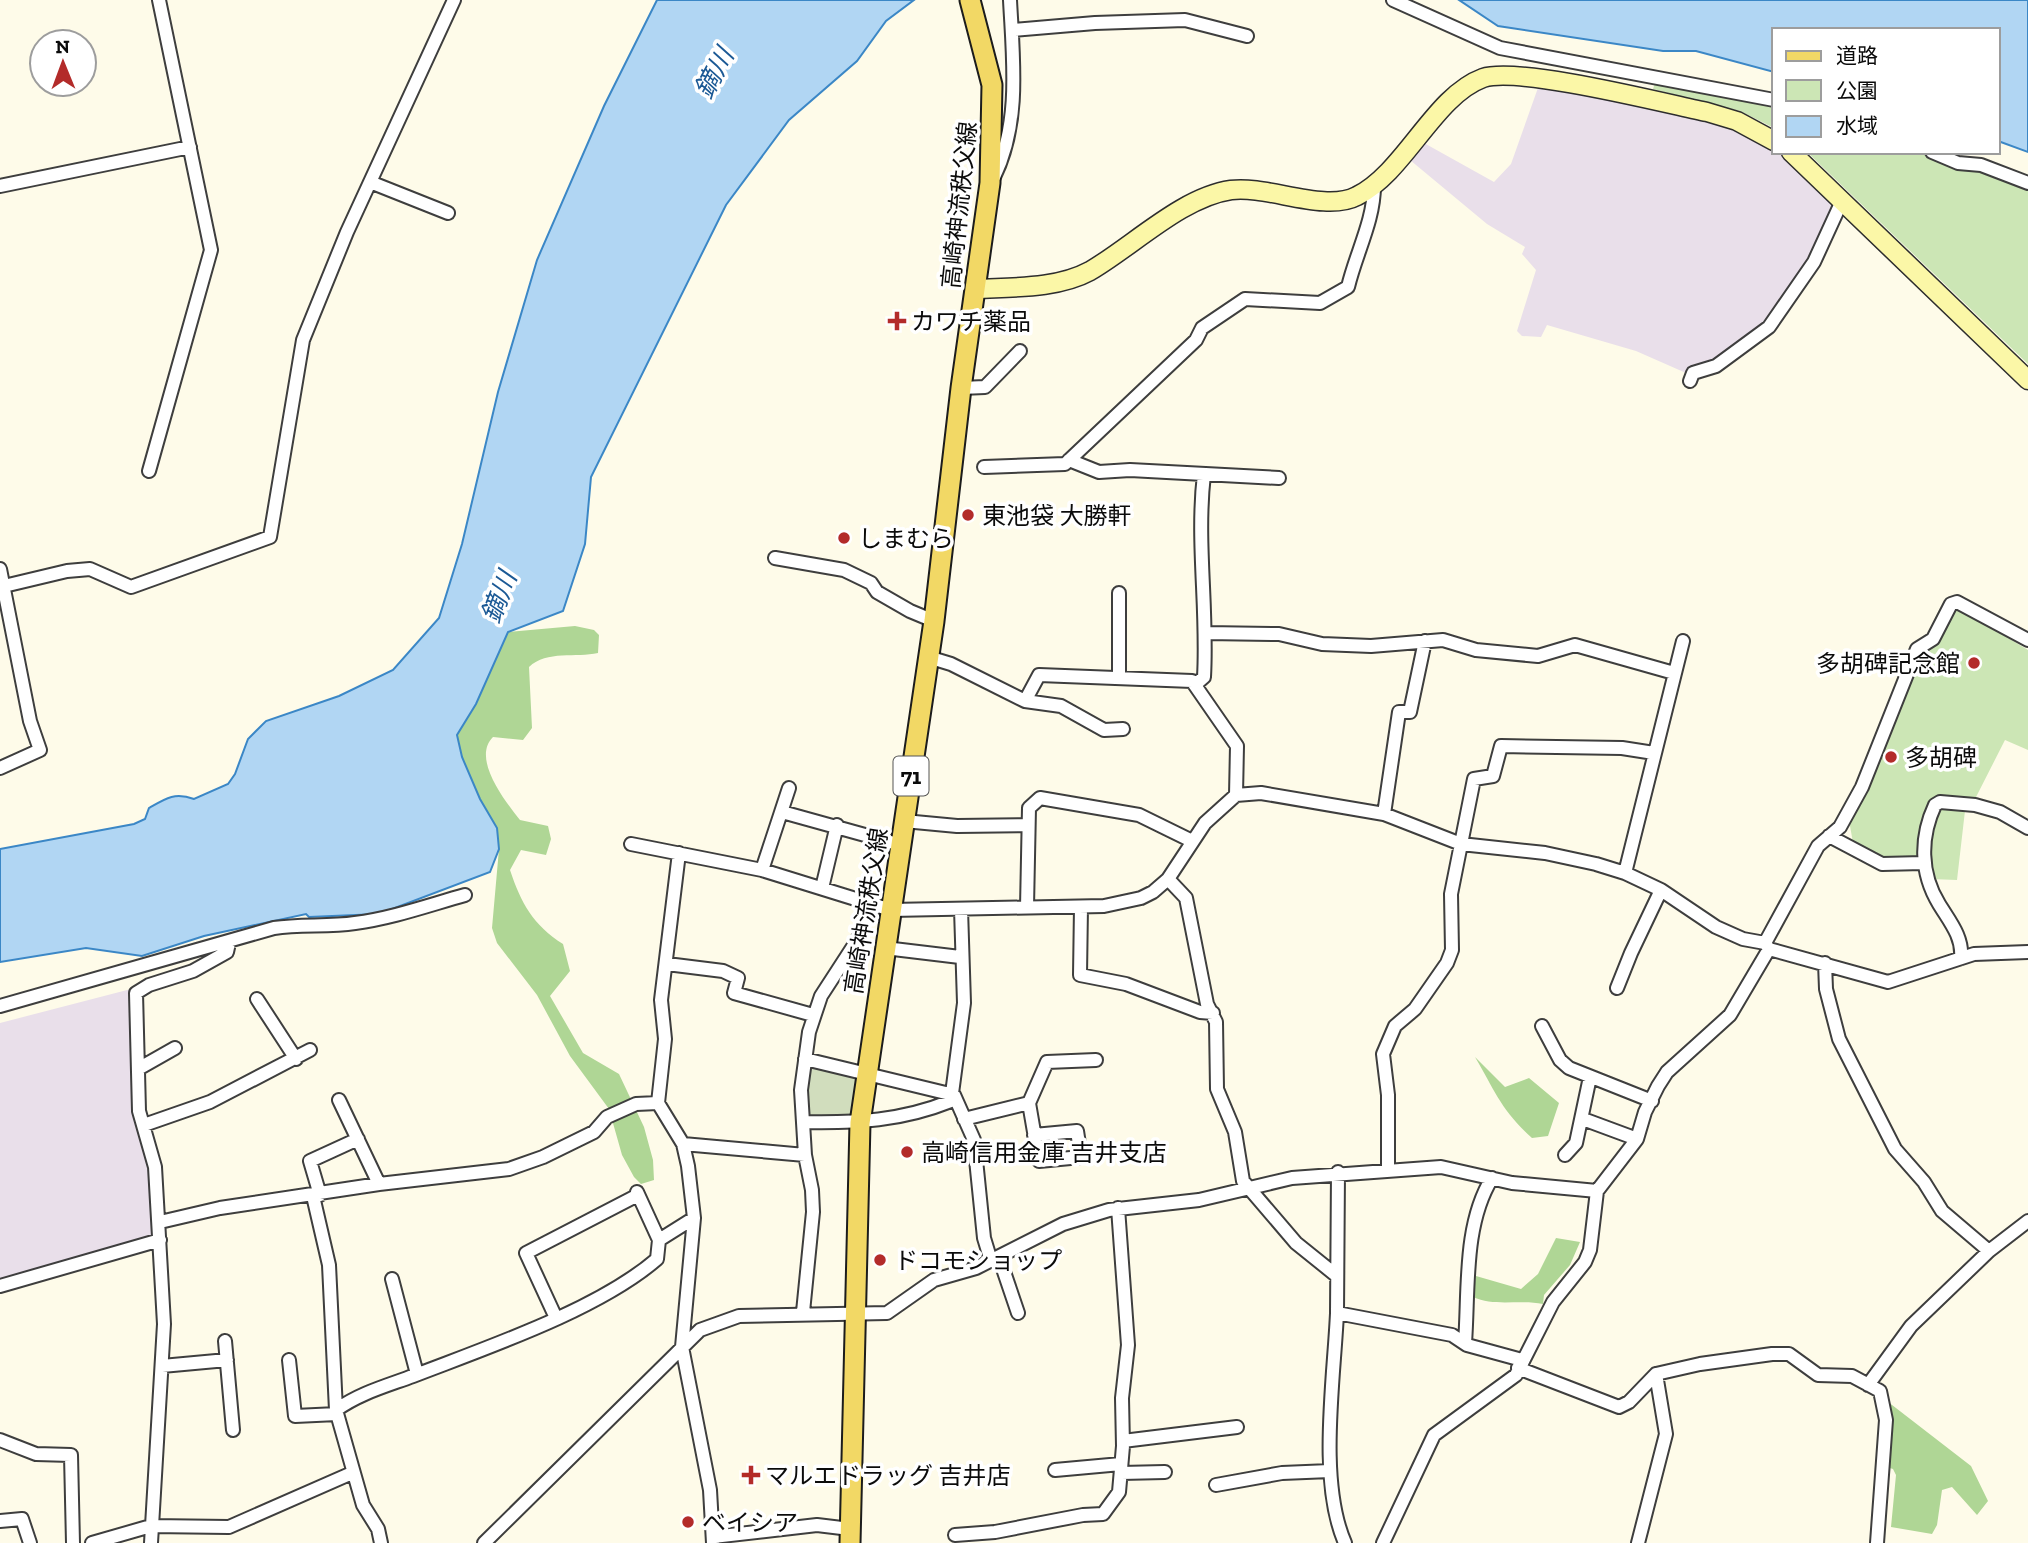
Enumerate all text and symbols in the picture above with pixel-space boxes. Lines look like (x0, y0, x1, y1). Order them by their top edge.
north arrow (28, 28, 98, 98)
legend (1772, 28, 2000, 154)
text: N (55, 35, 70, 58)
water label: 鏑川 (688, 40, 742, 103)
text: 道路 (1836, 43, 1878, 68)
text: 公園 (1836, 78, 1878, 103)
text: 水域 (1836, 113, 1878, 138)
street label: 高崎神流秩父線 (936, 120, 982, 290)
place label: カワチ薬品 (911, 307, 1031, 336)
marker: カワチ薬品 (889, 313, 905, 329)
place label: 東池袋 大勝軒 (982, 501, 1131, 530)
marker: 東池袋 大勝軒 (960, 507, 976, 523)
place label: しまむら (858, 524, 954, 553)
marker: しまむら (836, 530, 852, 546)
water label: 鏑川 (475, 564, 524, 627)
place label: 多胡碑記念館 (1816, 649, 1960, 678)
marker: 多胡碑記念館 (1966, 655, 1982, 671)
place label: 多胡碑 (1905, 743, 1977, 772)
marker: 多胡碑 (1883, 749, 1899, 765)
road number: 71 (894, 756, 928, 796)
street label: 高崎神流秩父線 (839, 826, 893, 996)
place label: 高崎信用金庫 吉井支店 (921, 1138, 1166, 1167)
marker: 高崎信用金庫 吉井支店 (899, 1144, 915, 1160)
place label: ドコモショップ (894, 1246, 1062, 1275)
marker: ドコモショップ (872, 1252, 888, 1268)
place label: マルエドラッグ 吉井店 (765, 1461, 1010, 1490)
marker: マルエドラッグ 吉井店 (743, 1467, 759, 1483)
place label: ベイシア (702, 1508, 798, 1537)
marker: ベイシア (680, 1514, 696, 1530)

